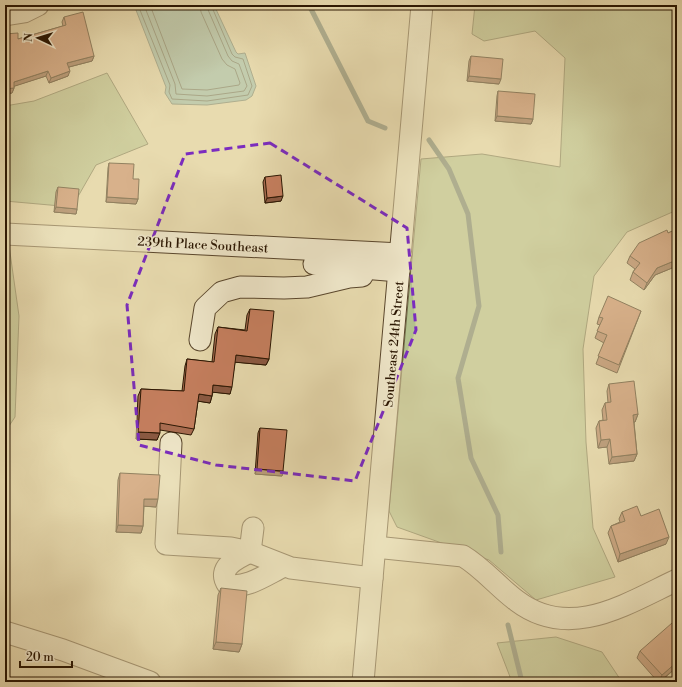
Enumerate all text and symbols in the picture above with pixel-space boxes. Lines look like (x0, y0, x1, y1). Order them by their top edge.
north arrow (18, 18, 58, 58)
text: N (22, 32, 36, 42)
street label: 239th Place Southeast (137, 234, 269, 256)
street label: Southeast 24th Street (381, 280, 408, 408)
scale bar (20, 643, 72, 669)
text: 20 m (26, 650, 54, 665)

